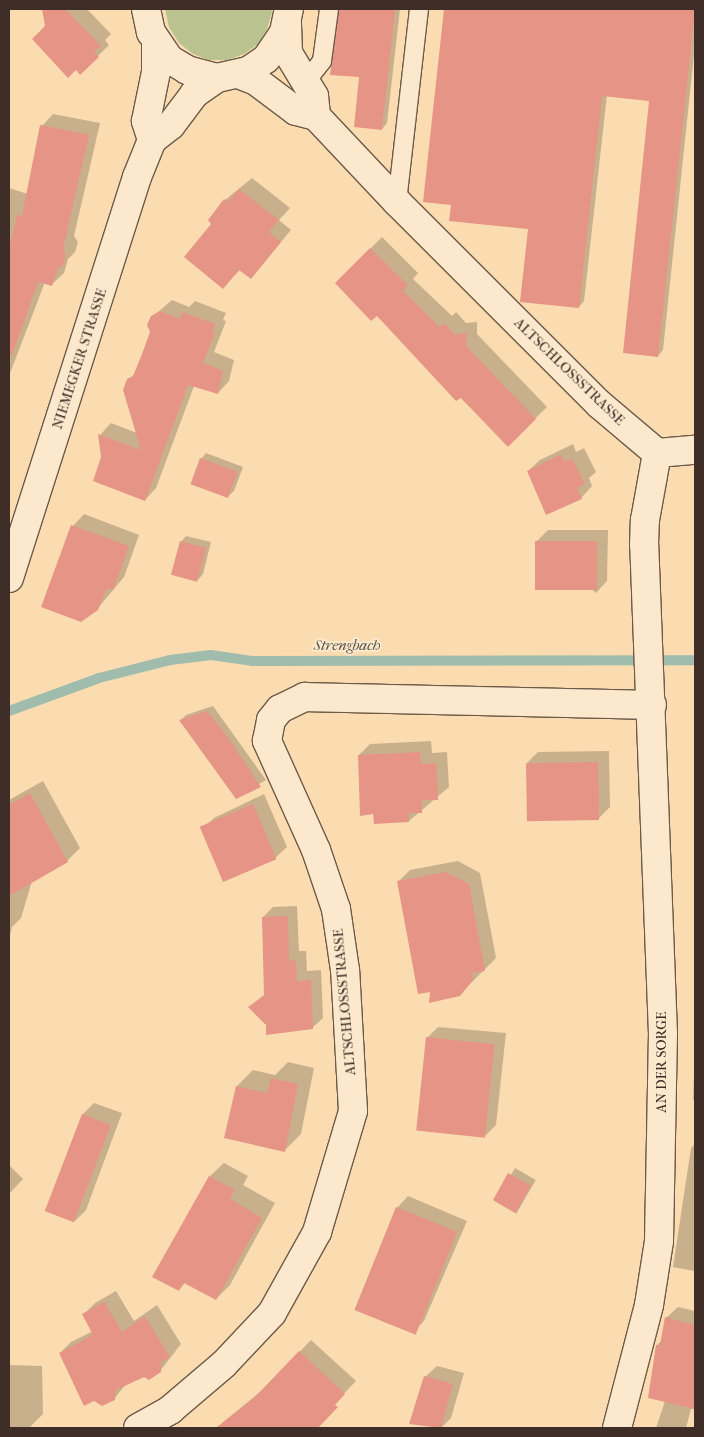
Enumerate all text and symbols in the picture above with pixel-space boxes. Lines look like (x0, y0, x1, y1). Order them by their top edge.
street label: NIEMEGKER STRASSE (49, 287, 111, 431)
street label: ALTSCHLOSSSTRASSE (510, 315, 628, 429)
water label: Strengbach (313, 637, 381, 655)
street label: ALTSCHLOSSSTRASSE (330, 928, 360, 1076)
street label: AN DER SORGE (654, 1011, 670, 1113)

